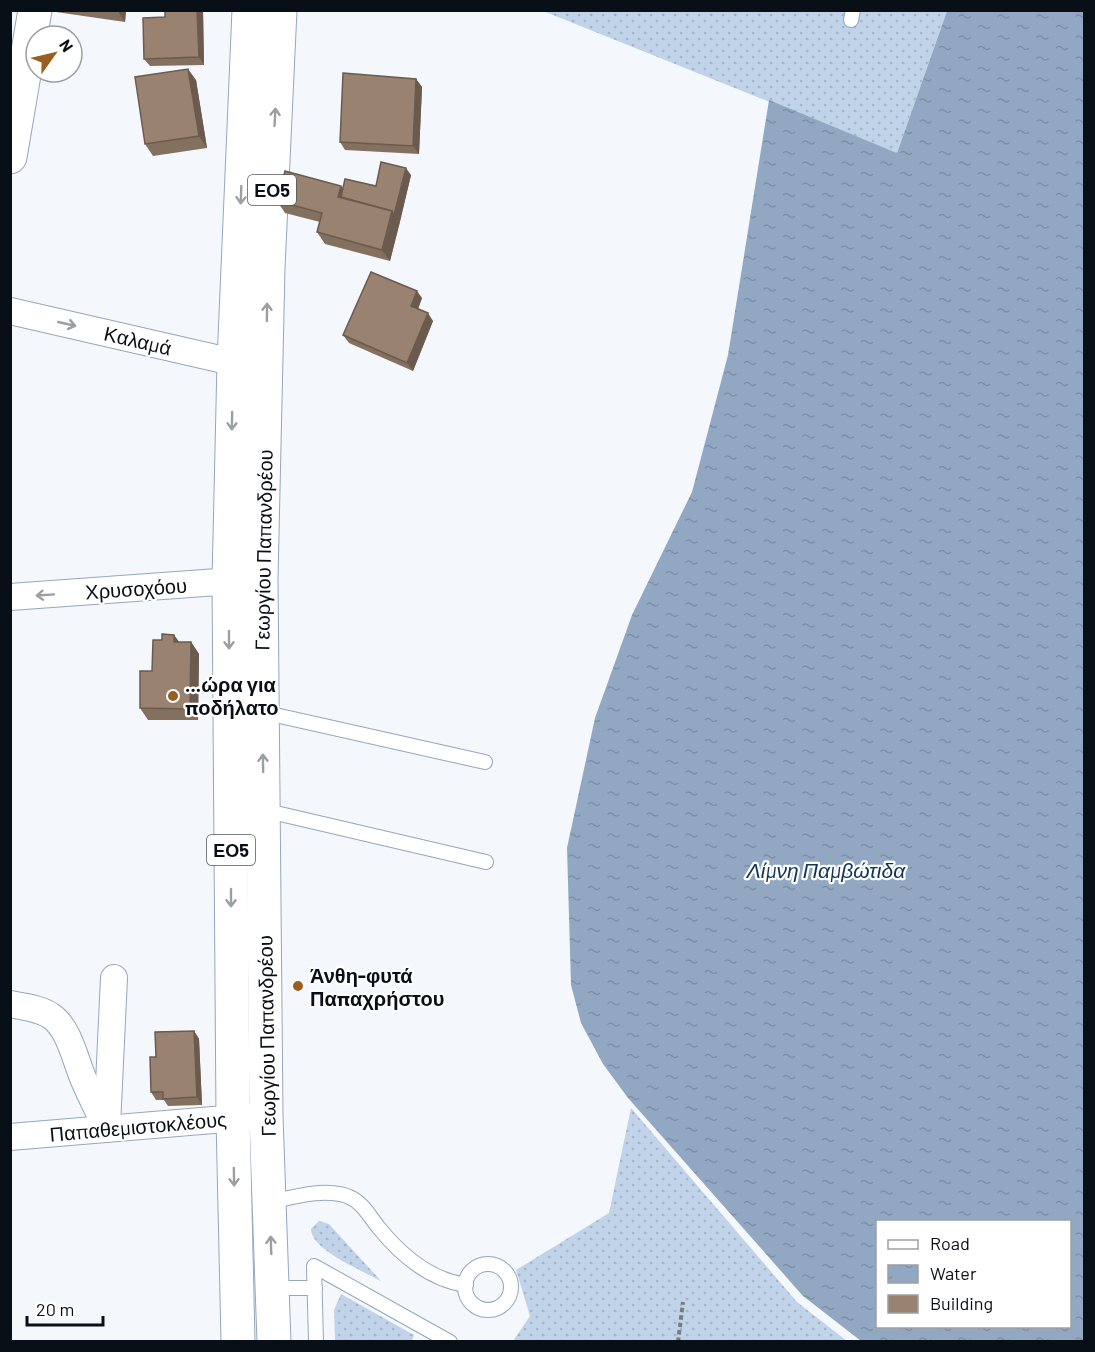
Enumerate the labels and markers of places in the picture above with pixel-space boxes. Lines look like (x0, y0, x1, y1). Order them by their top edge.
place label: ...ώρα για ποδήλατο (185, 672, 279, 719)
marker: ...ώρα για ποδήλατο (166, 689, 180, 703)
place label: Άνθη-φυτά Παπαχρήστου (310, 963, 444, 1010)
marker: Άνθη-φυτά Παπαχρήστου (291, 979, 305, 993)

